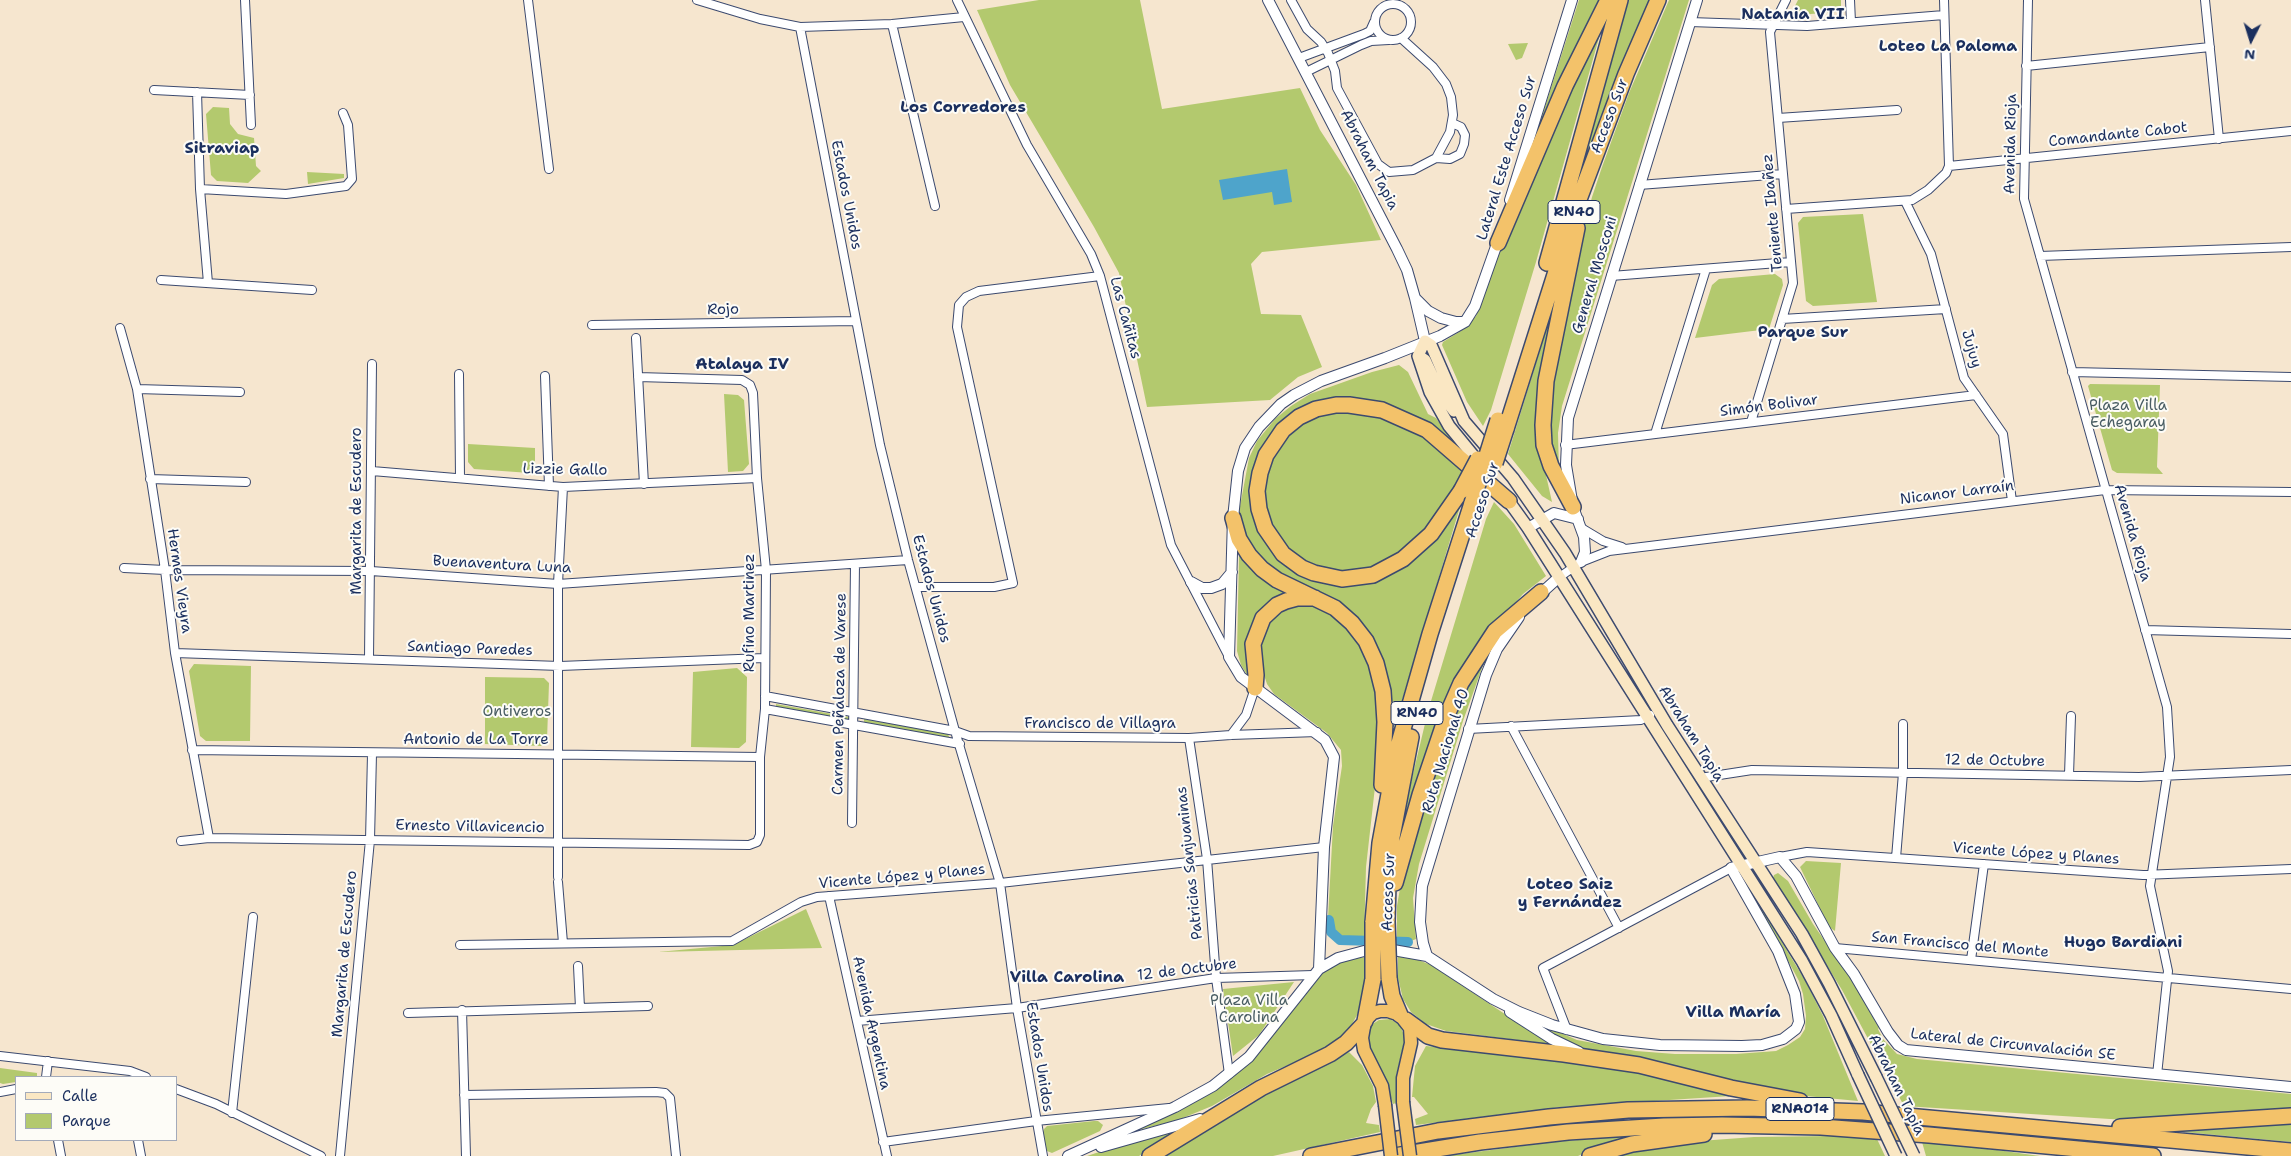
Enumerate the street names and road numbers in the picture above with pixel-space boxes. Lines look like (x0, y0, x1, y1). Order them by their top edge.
street label: Lateral Este Acceso Sur (1473, 73, 1541, 243)
street label: Acceso Sur (1587, 76, 1633, 156)
street label: Avenida Rioja (2001, 94, 2021, 194)
street label: Abraham Tapia (1336, 107, 1402, 213)
street label: Comandante Cabot (2048, 119, 2188, 151)
street label: Estados Unidos (827, 139, 865, 251)
street label: Teniente Ibañez (1759, 153, 1787, 273)
road number: RN40 (1548, 200, 1600, 223)
street label: General Mosconi (1569, 214, 1621, 336)
street label: Las Cañitas (1105, 275, 1145, 361)
street label: Rojo (707, 301, 739, 319)
street label: Jujuy (1957, 328, 1985, 370)
street label: Simón Bolivar (1719, 391, 1819, 421)
street label: Margarita de Escudero (348, 427, 366, 595)
street label: Lizzie Gallo (522, 460, 608, 480)
street label: Acceso Sur (1462, 460, 1504, 540)
street label: Nicanor Larraín (1899, 477, 2015, 509)
street label: Avenida Rioja (2110, 482, 2154, 584)
street label: Hermes Vieyra (163, 527, 195, 635)
street label: Estados Unidos (908, 533, 954, 645)
street label: Buenaventura Luna (432, 552, 572, 578)
street label: Rufino Martinez (741, 554, 759, 672)
street label: Carmen Peñaloza de Varese (829, 593, 851, 795)
street label: Santiago Paredes (407, 638, 533, 660)
street label: Abraham Tapia (1654, 683, 1728, 785)
street label: Ruta Nacional 40 (1419, 687, 1473, 815)
road number: RN40 (1391, 701, 1443, 724)
street label: Francisco de Villagra (1024, 715, 1176, 733)
street label: Antonio de La Torre (403, 731, 549, 749)
street label: 12 de Octubre (1945, 751, 2045, 771)
street label: Patricias Sanjuaninas (1173, 785, 1207, 941)
street label: Ernesto Villavicencio (395, 817, 545, 837)
street label: Vicente López y Planes (1952, 839, 2120, 869)
street label: Acceso Sur (1379, 852, 1399, 932)
street label: Vicente López y Planes (818, 861, 986, 893)
street label: Margarita de Escudero (329, 870, 361, 1038)
street label: San Francisco del Monte (1870, 928, 2050, 962)
street label: Avenida Argentina (848, 955, 894, 1091)
street label: 12 de Octubre (1136, 955, 1238, 985)
street label: Estados Unidos (1021, 1001, 1057, 1113)
street label: Lateral de Circunvalación SE (1909, 1025, 2117, 1065)
street label: Abraham Tapia (1864, 1032, 1928, 1138)
road number: RNA014 (1766, 1098, 1834, 1120)

